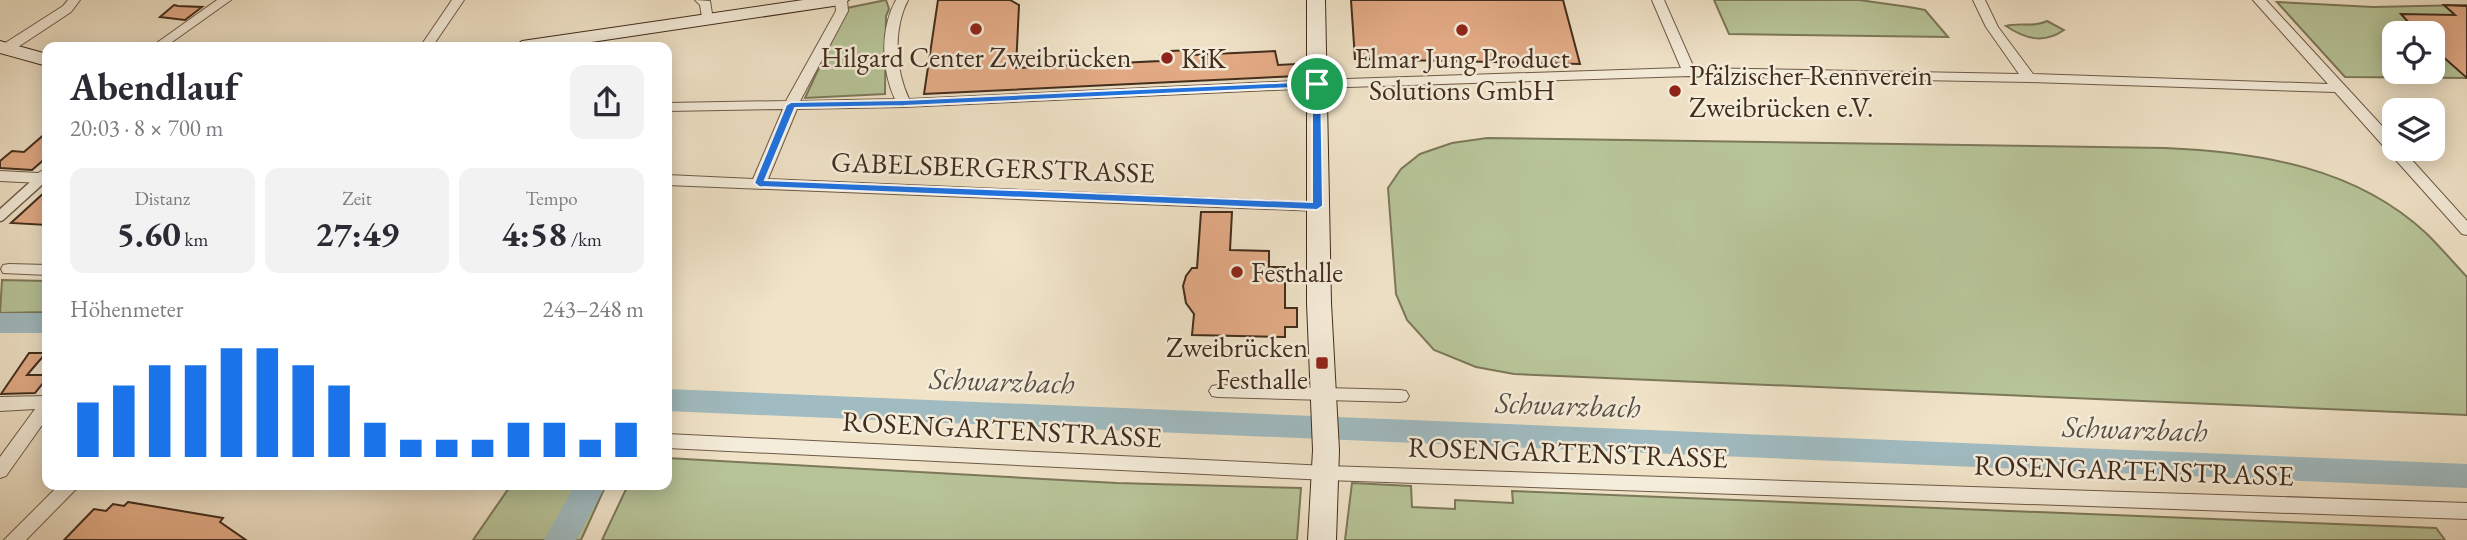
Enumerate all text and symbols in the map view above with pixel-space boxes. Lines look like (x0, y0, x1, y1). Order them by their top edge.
marker: Hilgard Center Zweibrücken (968, 21, 984, 37)
map controls (2382, 21, 2445, 161)
button: locate (2382, 21, 2445, 84)
marker: Elmar Jung Product Solutions GmbH (1454, 22, 1470, 38)
place label: Hilgard Center Zweibrücken (821, 39, 1132, 75)
place label: KiK (1181, 40, 1227, 76)
place label: Elmar Jung Product Solutions GmbH (1354, 40, 1570, 108)
marker: KiK (1159, 50, 1175, 66)
pin (1287, 54, 1347, 114)
place label: Pfälzischer Rennverein Zweibrücken e.V. (1689, 57, 1933, 125)
text: Abendlauf (70, 62, 238, 111)
button: share (570, 65, 644, 139)
icon: arrive (1298, 65, 1336, 103)
marker: Pfälzischer Rennverein Zweibrücken e.V. (1667, 83, 1683, 99)
button: layers (2382, 98, 2445, 161)
text: 20:03 · 8 × 700 m (70, 113, 223, 143)
street label: GABELSBERGERSTRASSE (831, 143, 1156, 191)
text: Distanz (134, 186, 190, 211)
text: Zeit (342, 186, 372, 211)
text: Tempo (526, 186, 578, 211)
text: 5.60 (116, 211, 181, 256)
text: 27:49 (315, 211, 399, 256)
text: 4:58 (501, 211, 567, 256)
text: km (181, 227, 208, 252)
text: /km (567, 227, 602, 252)
place label: Festhalle (1251, 254, 1343, 290)
marker: Festhalle (1229, 264, 1245, 280)
text: Höhenmeter (70, 294, 183, 324)
text: 243–248 m (543, 294, 644, 324)
place label: Zweibrücken Festhalle (1166, 329, 1308, 397)
marker: Zweibrücken Festhalle (1314, 355, 1330, 371)
water label: Schwarzbach (928, 358, 1076, 403)
water label: Schwarzbach (1494, 382, 1642, 427)
street label: ROSENGARTENSTRASSE (841, 403, 1163, 455)
water label: Schwarzbach (2061, 406, 2209, 451)
street label: ROSENGARTENSTRASSE (1407, 428, 1729, 476)
street label: ROSENGARTENSTRASSE (1973, 446, 2295, 494)

